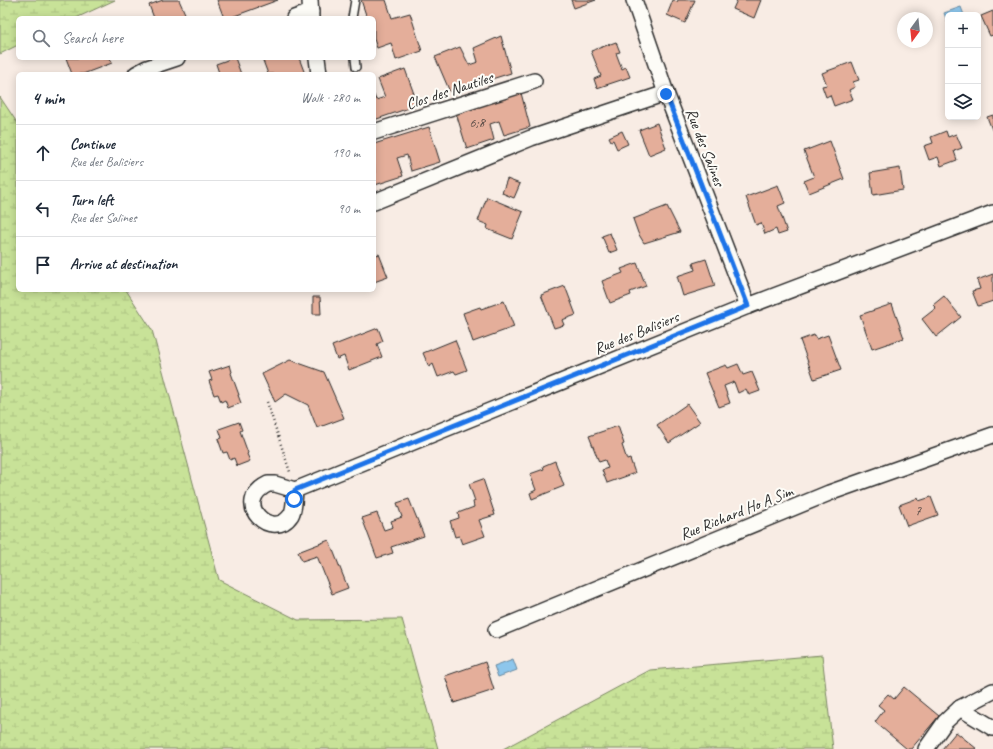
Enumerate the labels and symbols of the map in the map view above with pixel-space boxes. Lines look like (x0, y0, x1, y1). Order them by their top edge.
north arrow (897, 12, 933, 48)
street label: Clos des Nautiles (403, 67, 497, 114)
route end (657, 85, 675, 103)
street label: Rue des Salines (681, 105, 730, 191)
house number: 6;8 (469, 114, 486, 131)
street label: Rue des Balisiers (591, 306, 683, 359)
street label: Rue Richard Ho A Sim (677, 480, 798, 545)
route start (285, 490, 303, 508)
house number: 7 (915, 502, 922, 519)

